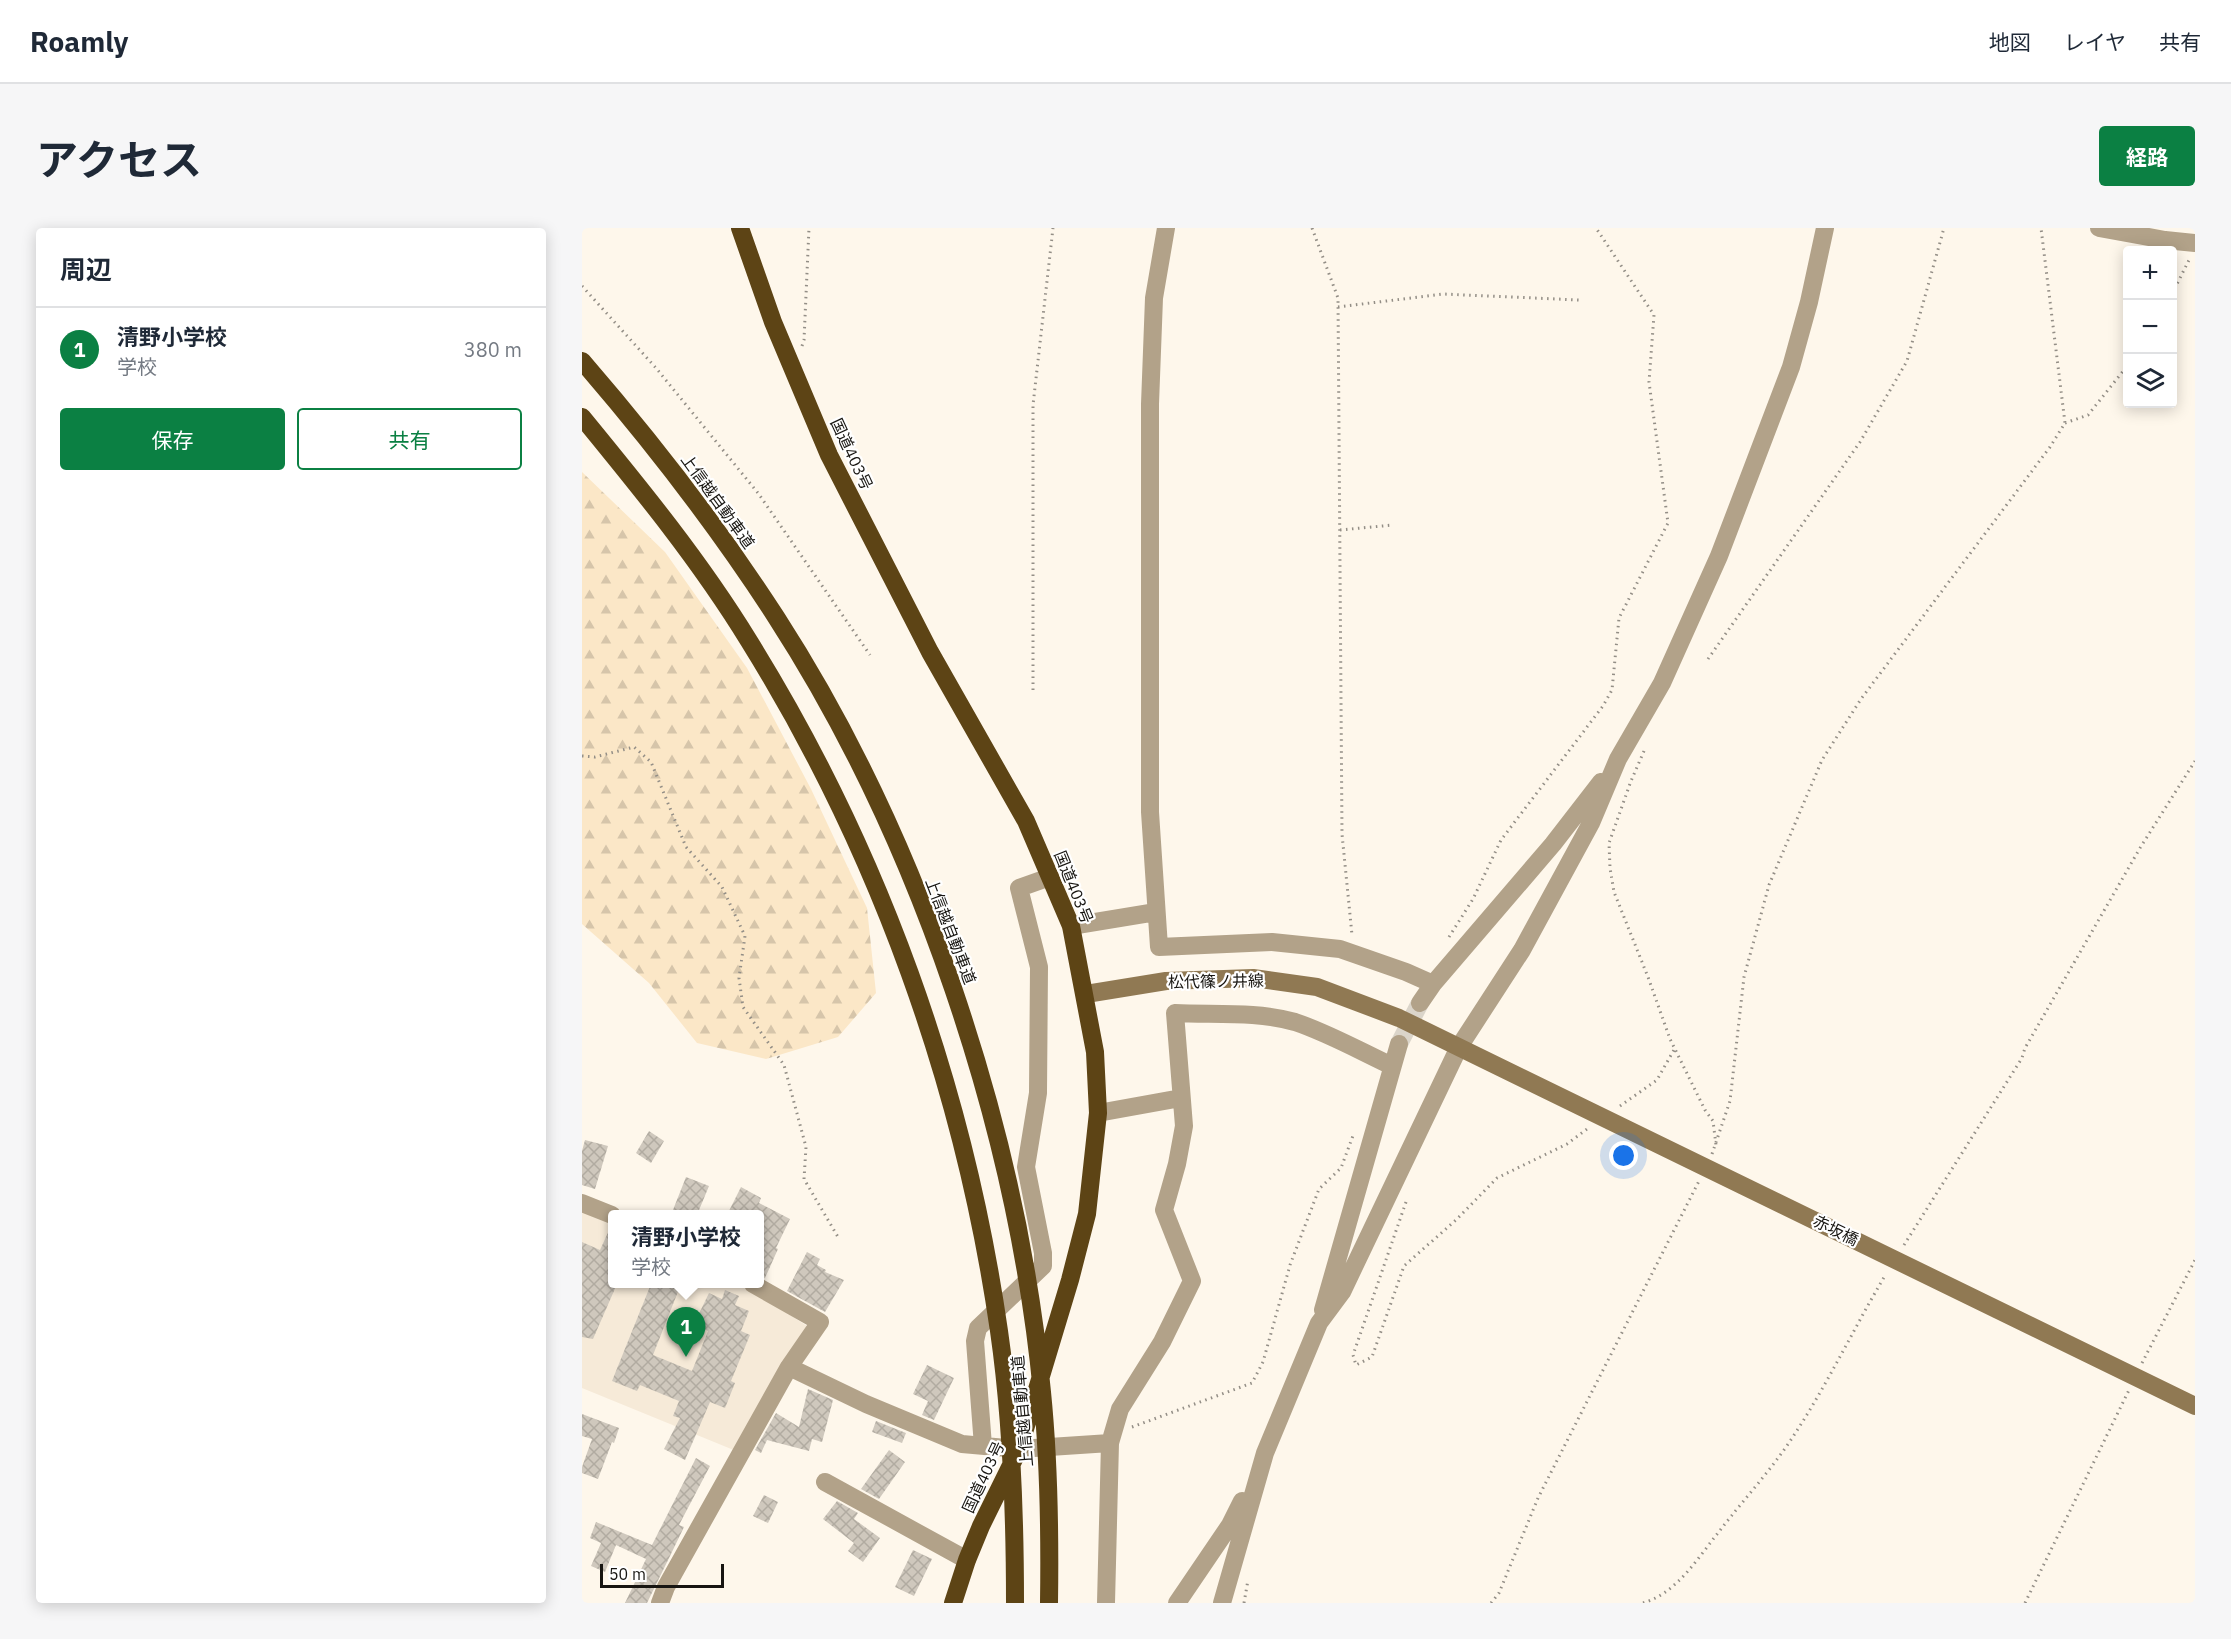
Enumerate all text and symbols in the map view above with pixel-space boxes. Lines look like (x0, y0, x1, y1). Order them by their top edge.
text: Roamly (30, 23, 128, 60)
text: 地図 (1989, 28, 2031, 56)
text: レイヤ (2064, 28, 2126, 56)
text: 共有 (2159, 28, 2201, 56)
button: 経路 (2099, 126, 2195, 186)
text: アクセス (36, 132, 202, 187)
map controls (2123, 246, 2177, 408)
button: + (2123, 246, 2177, 300)
text: 周辺 (60, 252, 112, 286)
button: − (2123, 300, 2177, 354)
text: 清野小学校 (117, 322, 227, 351)
text: 1 (74, 336, 86, 363)
text: 380 m (464, 336, 522, 363)
text: 学校 (117, 353, 157, 380)
button: layers (2123, 354, 2177, 408)
button: 保存 (60, 408, 285, 470)
button: 共有 (297, 408, 522, 470)
street label: 国道403号 (827, 415, 877, 493)
street label: 上信越自動車道 (677, 450, 759, 552)
street label: 国道403号 (1050, 848, 1098, 926)
street label: 上信越自動車道 (922, 875, 980, 987)
street label: 松代篠ノ井線 (1168, 970, 1264, 992)
your location (1609, 1141, 1638, 1170)
popup (608, 1210, 764, 1288)
street label: 赤坂橋 (1810, 1210, 1862, 1250)
text: 清野小学校 (631, 1222, 741, 1251)
text: 学校 (631, 1253, 671, 1280)
pin: 1 (666, 1308, 706, 1357)
street label: 上信越自動車道 (1007, 1354, 1037, 1468)
street label: 国道403号 (958, 1438, 1008, 1516)
scale bar (600, 1561, 724, 1588)
text: 50 m (609, 1564, 646, 1584)

